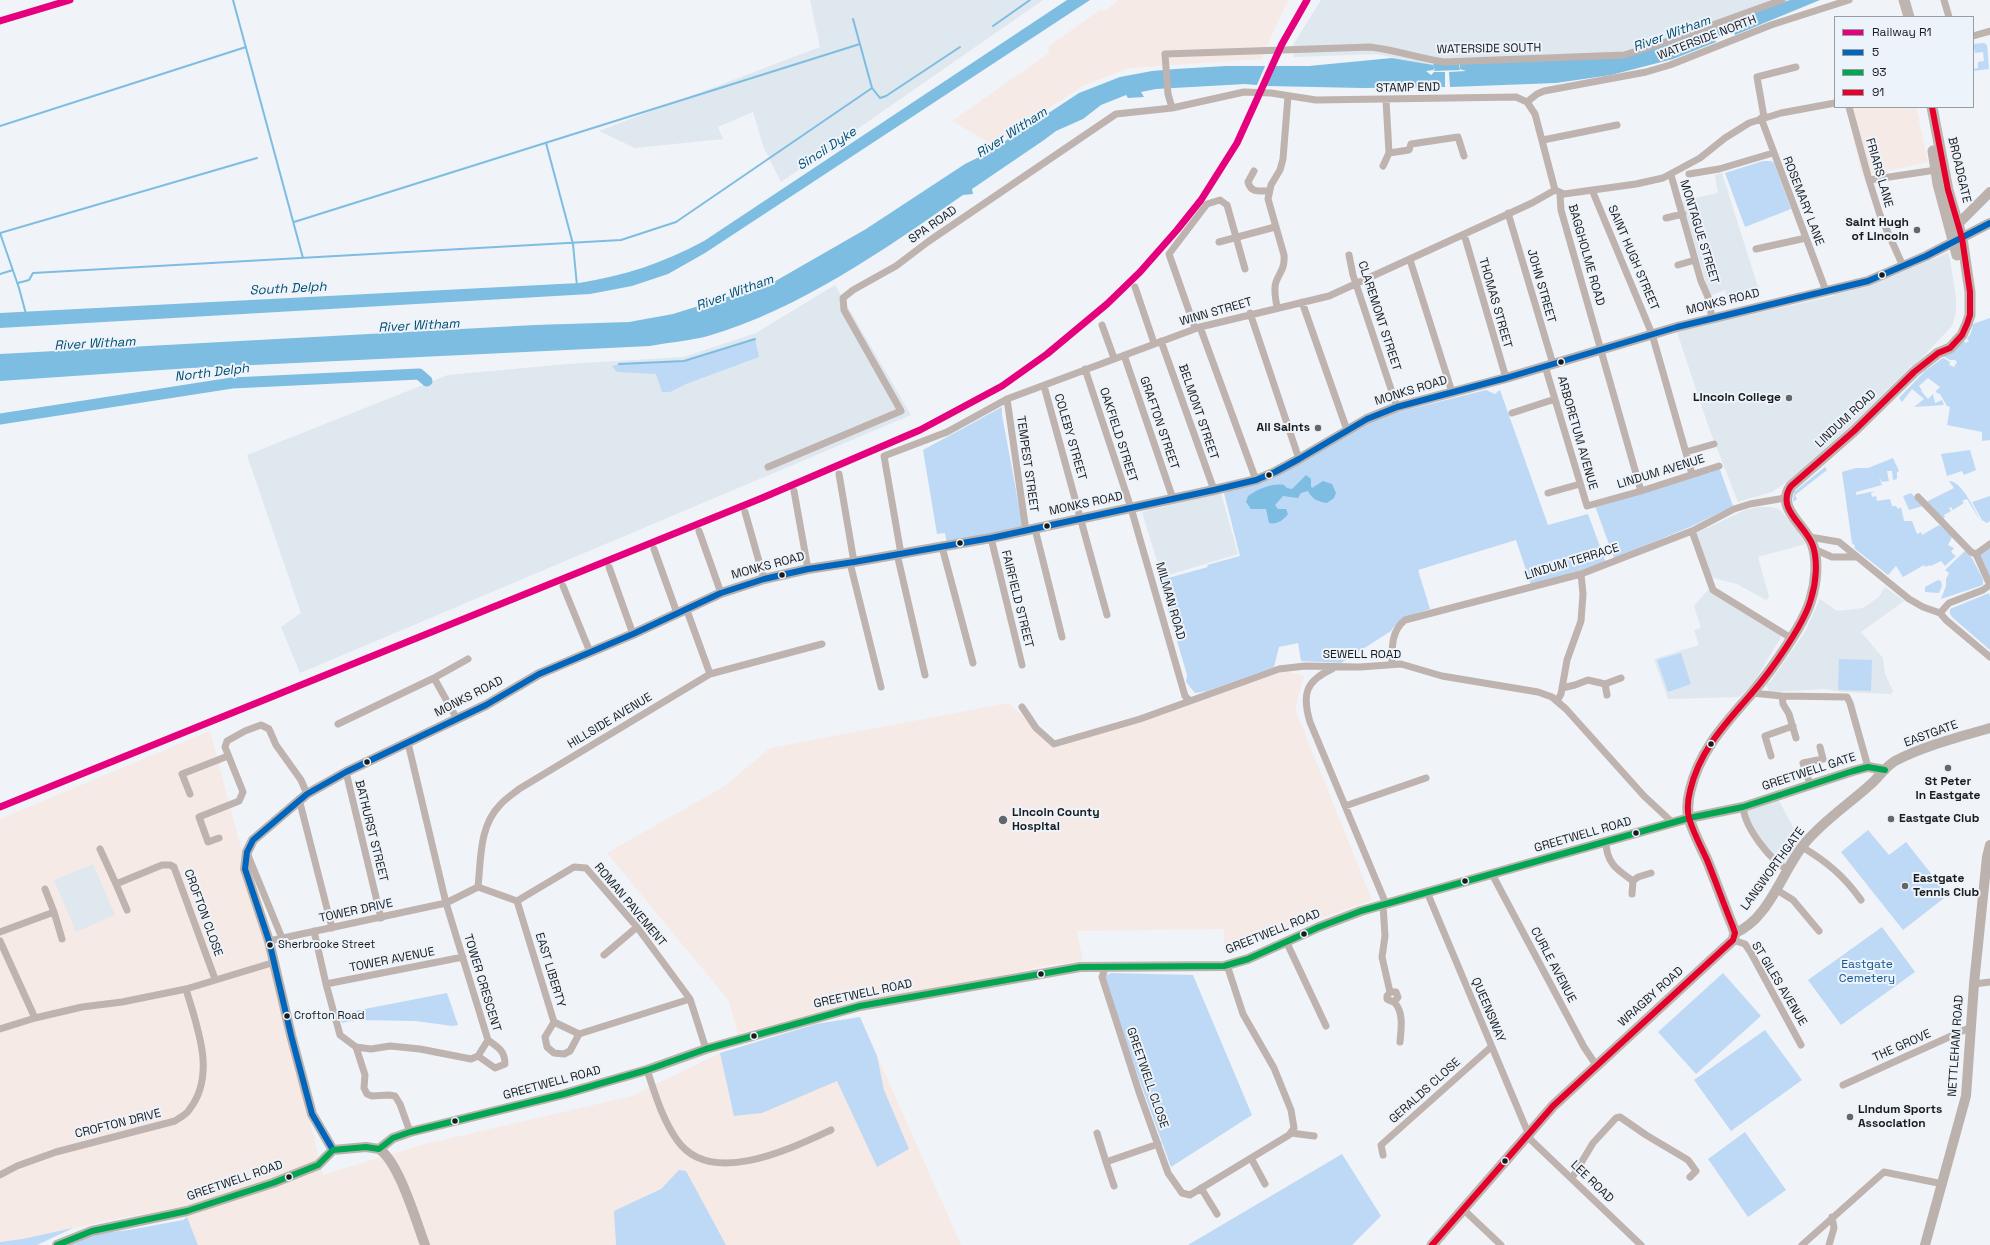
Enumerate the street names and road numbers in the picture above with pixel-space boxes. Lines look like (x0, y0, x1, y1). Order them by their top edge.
street label: WATERSIDE NORTH (1656, 13, 1758, 63)
street label: WATERSIDE SOUTH (1437, 41, 1541, 57)
street label: STAMP END (1376, 80, 1440, 96)
street label: BROADGATE (1944, 136, 1974, 204)
street label: FRIARS LANE (1862, 137, 1896, 209)
street label: ROSEMARY LANE (1779, 154, 1827, 248)
street label: MONTAGUE STREET (1676, 178, 1722, 286)
street label: SPA ROAD (906, 203, 960, 247)
street label: BAGGHOLME ROAD (1565, 203, 1607, 307)
street label: SAINT HUGH STREET (1604, 203, 1662, 313)
street label: JOHN STREET (1524, 247, 1558, 325)
street label: THOMAS STREET (1475, 256, 1515, 350)
street label: CLAREMONT STREET (1354, 259, 1404, 373)
street label: MONKS ROAD (1685, 286, 1761, 318)
street label: WINN STREET (1178, 295, 1254, 329)
street label: BELMONT STREET (1175, 362, 1221, 462)
street label: MONKS ROAD (1373, 373, 1449, 409)
street label: ARBORETUM AVENUE (1554, 374, 1600, 492)
street label: GRAFTON STREET (1136, 375, 1182, 471)
street label: OAKFIELD STREET (1096, 386, 1140, 484)
street label: LINDUM ROAD (1813, 387, 1879, 451)
street label: COLEBY STREET (1051, 392, 1089, 482)
street label: TEMPEST STREET (1013, 415, 1041, 513)
street label: LINDUM AVENUE (1616, 452, 1706, 492)
street label: MONKS ROAD (1048, 489, 1124, 519)
street label: LINDUM TERRACE (1523, 541, 1621, 583)
street label: MONKS ROAD (730, 549, 806, 583)
street label: FAIRFIELD STREET (998, 549, 1036, 649)
street label: MILMAN ROAD (1152, 561, 1188, 641)
street label: SEWELL ROAD (1323, 648, 1401, 662)
street label: MONKS ROAD (432, 674, 506, 720)
street label: HILLSIDE AVENUE (565, 690, 655, 752)
street label: EASTGATE (1902, 718, 1960, 750)
street label: GREETWELL GATE (1760, 750, 1858, 794)
street label: BATHURST STREET (351, 779, 391, 883)
street label: GREETWELL ROAD (1533, 814, 1633, 856)
street label: LANGWORTHGATE (1738, 825, 1808, 913)
street label: ROMAN PAVEMENT (591, 860, 669, 950)
street label: CROFTON CLOSE (181, 867, 225, 959)
street label: TOWER DRIVE (318, 896, 394, 926)
street label: GREETWELL ROAD (1224, 906, 1322, 958)
street label: CURLE AVENUE (1527, 925, 1579, 1005)
street label: EAST LIBERTY (532, 931, 568, 1009)
street label: TOWER CRESCENT (460, 932, 504, 1034)
street label: ST GILES AVENUE (1748, 939, 1810, 1029)
street label: TOWER AVENUE (348, 945, 436, 975)
street label: WRAGBY ROAD (1616, 964, 1686, 1030)
street label: QUEENSWAY (1468, 975, 1508, 1045)
street label: GREETWELL ROAD (812, 977, 914, 1011)
street label: NETTLEHAM ROAD (1945, 995, 1967, 1097)
street label: GREETWELL CLOSE (1123, 1026, 1171, 1130)
street label: THE GROVE (1871, 1027, 1933, 1065)
street label: GERALDS CLOSE (1386, 1055, 1464, 1127)
street label: GREETWELL ROAD (502, 1063, 602, 1103)
street label: CROFTON DRIVE (73, 1106, 163, 1142)
street label: GREETWELL ROAD (185, 1158, 285, 1204)
street label: LEE ROAD (1568, 1158, 1616, 1206)

